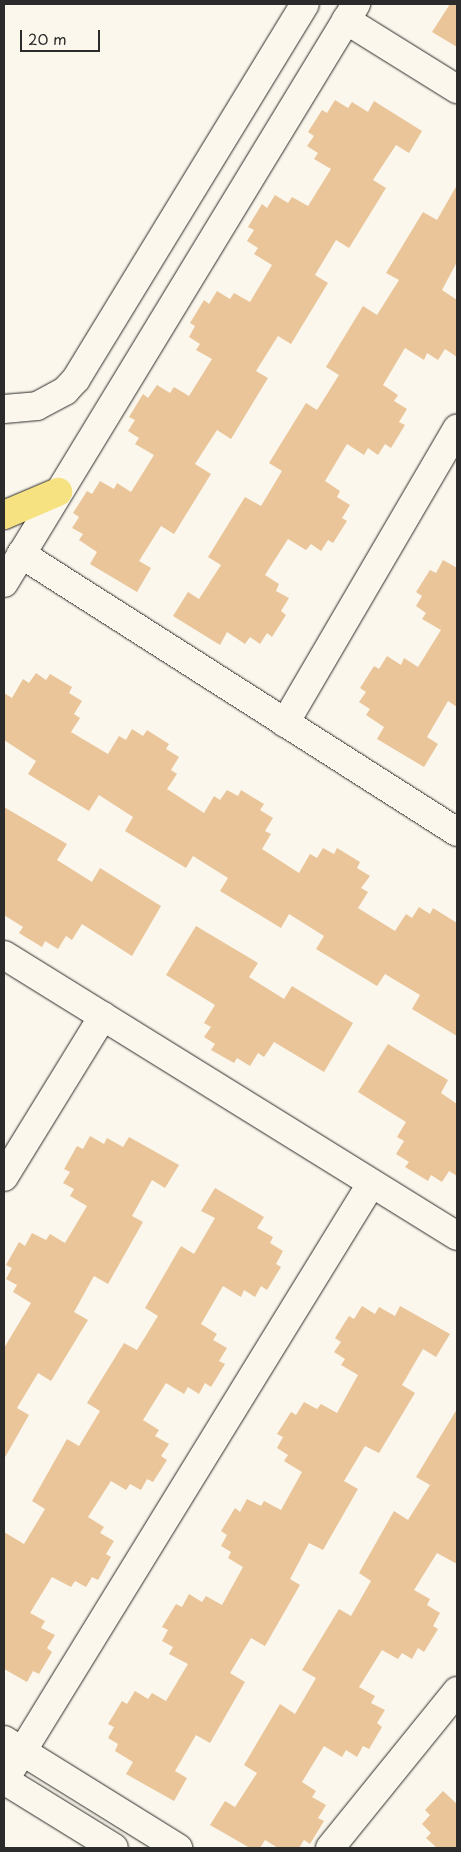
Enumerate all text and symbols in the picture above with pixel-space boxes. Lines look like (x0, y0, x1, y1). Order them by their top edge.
scale bar (22, 20, 102, 52)
text: 20 m (28, 27, 67, 50)

